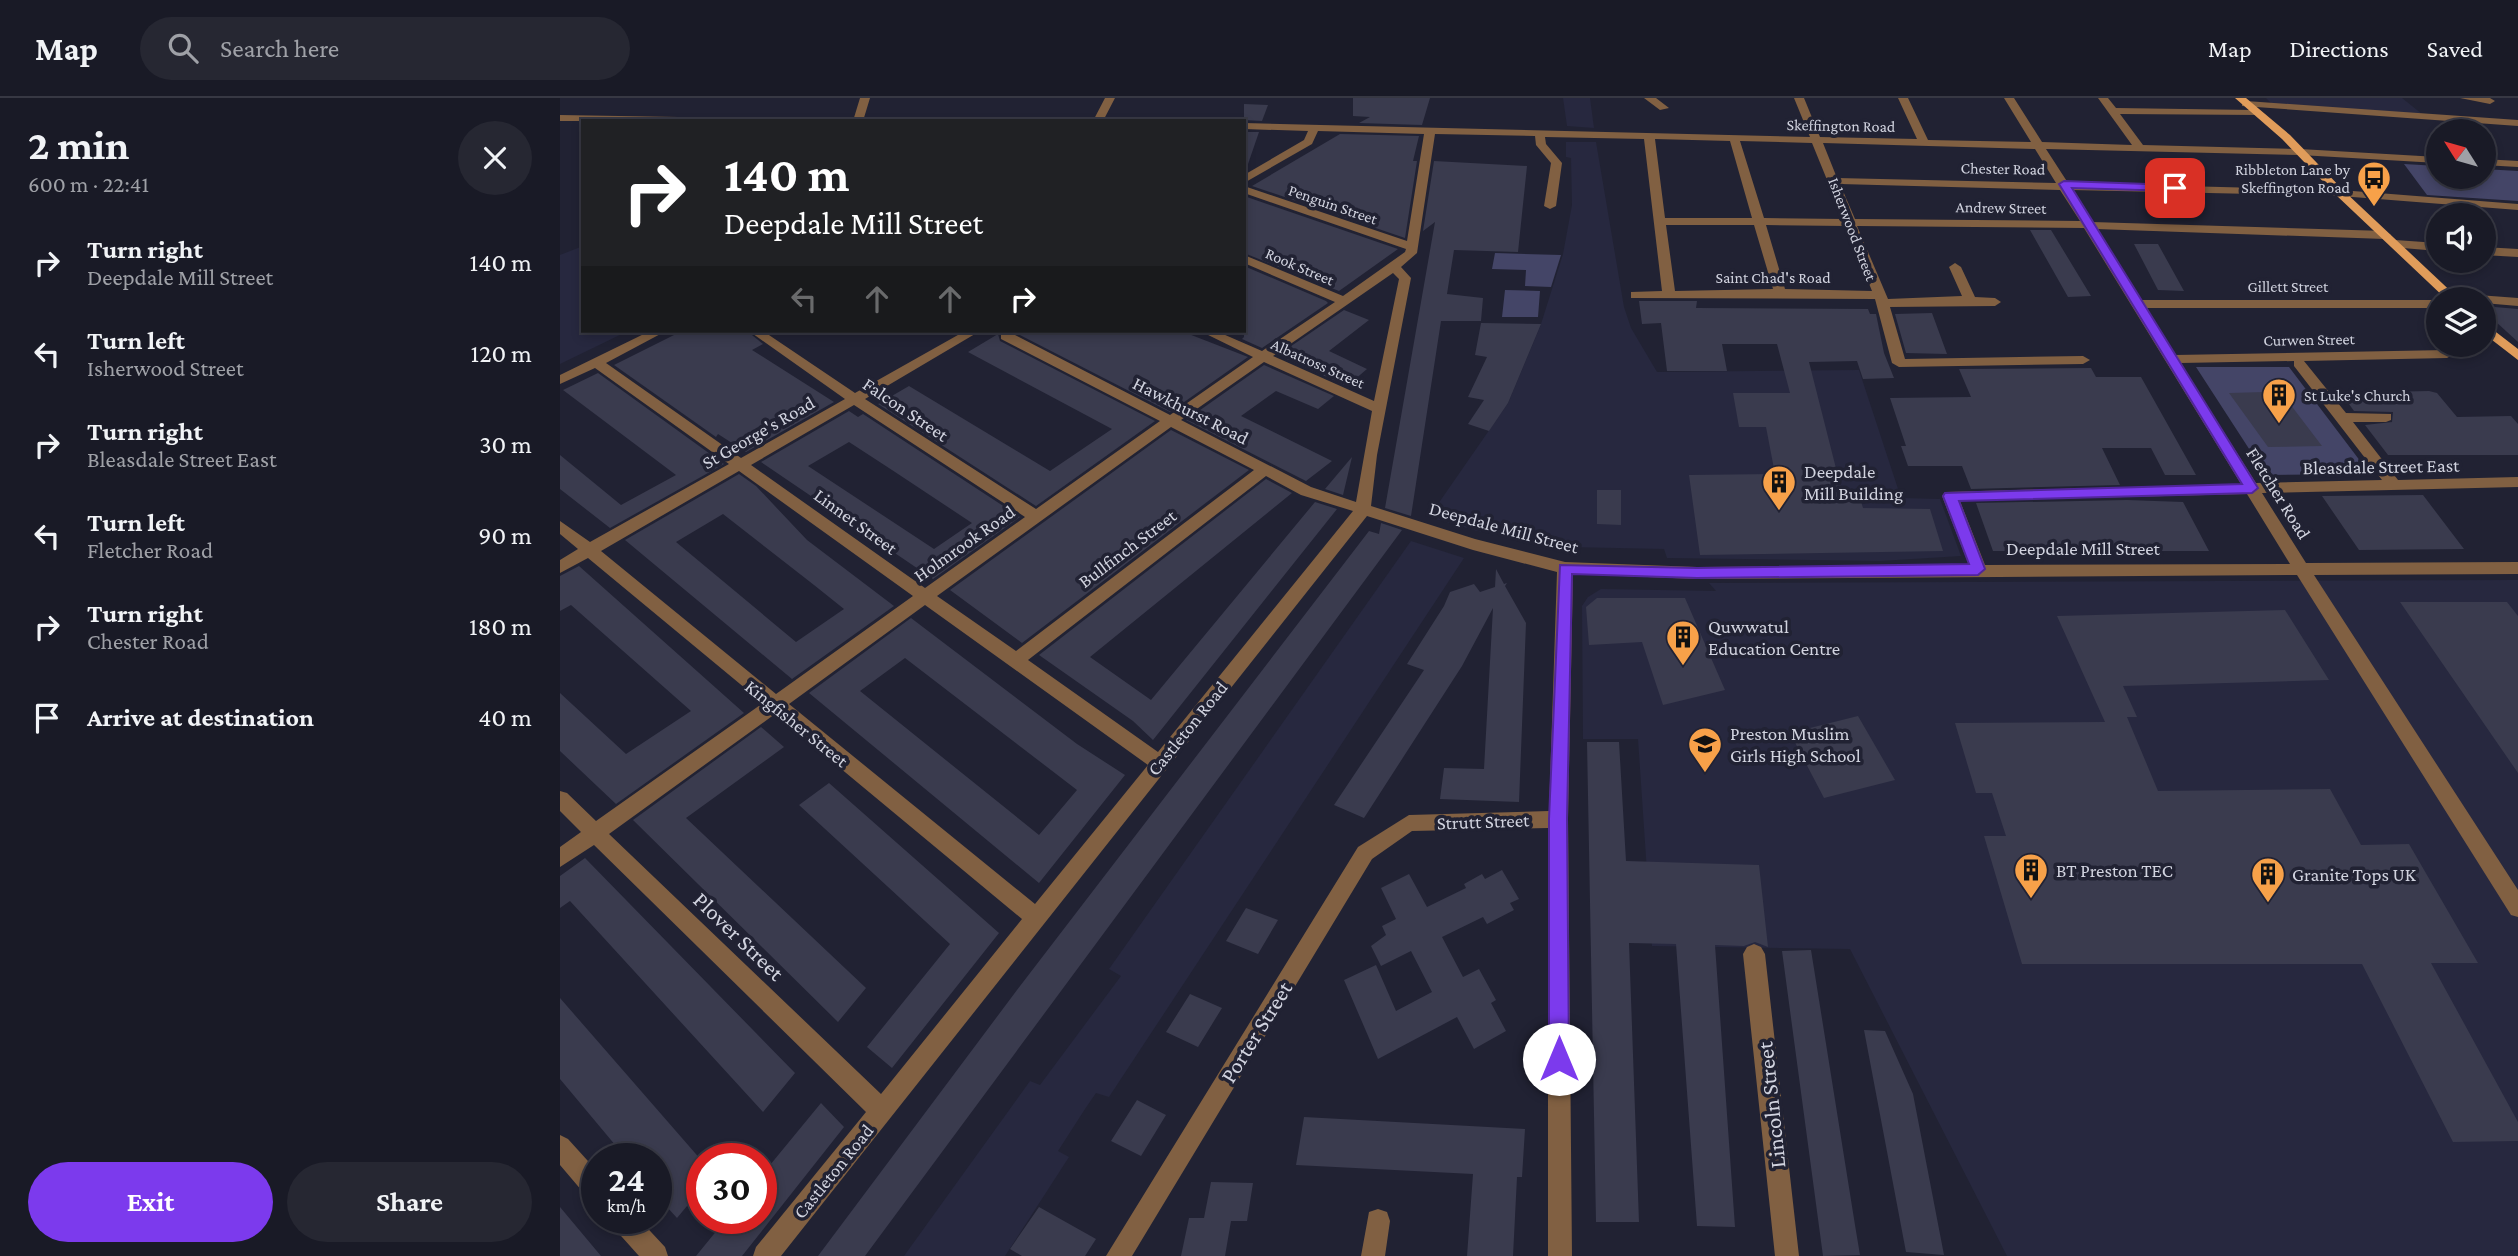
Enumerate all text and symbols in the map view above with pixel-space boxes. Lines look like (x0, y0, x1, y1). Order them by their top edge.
search box (140, 17, 630, 80)
icon: search (164, 29, 202, 67)
text: Map (35, 30, 98, 67)
text: Search here (220, 34, 339, 63)
text: Map (2208, 35, 2252, 62)
text: Directions (2290, 35, 2389, 62)
text: Saved (2427, 35, 2483, 62)
street label: Skeffington Road (1786, 116, 1896, 136)
north arrow (2426, 119, 2496, 189)
map controls (2426, 119, 2496, 357)
text: 2 min (28, 121, 129, 168)
button: close (458, 121, 532, 195)
icon: right (609, 147, 700, 238)
text: 140 m (724, 147, 849, 202)
pin (2145, 158, 2205, 218)
street label: Chester Road (1961, 159, 2046, 178)
bus stop icon: Ribbleton Lane by Skeffington Road (2355, 159, 2393, 208)
place label: Ribbleton Lane by Skeffington Road (2235, 161, 2351, 197)
icon: arrive (2156, 169, 2194, 207)
text: 600 m · 22:41 (28, 171, 149, 197)
street label: Isherwood Street (1825, 175, 1880, 284)
street label: Penguin Street (1286, 181, 1380, 229)
street label: Andrew Street (1955, 198, 2047, 217)
button: sound (2426, 203, 2496, 273)
text: Deepdale Mill Street (724, 205, 983, 241)
text: Turn right (87, 235, 203, 264)
icon: right (28, 244, 66, 282)
street label: Rook Street (1263, 244, 1337, 289)
text: 140 m (470, 248, 532, 277)
text: Deepdale Mill Street (87, 264, 273, 290)
street label: Saint Chad's Road (1715, 269, 1831, 286)
street label: Gillett Street (2248, 278, 2329, 295)
icon: left (785, 280, 823, 318)
icon: ahead (858, 280, 896, 318)
icon: ahead (931, 280, 969, 318)
icon: right (1004, 280, 1042, 318)
button: layers (2426, 287, 2496, 357)
text: Turn left (87, 326, 185, 355)
street label: Curwen Street (2263, 330, 2356, 349)
icon: left (28, 335, 66, 373)
street label: Albatross Street (1268, 335, 1368, 392)
text: 120 m (471, 339, 532, 368)
text: Isherwood Street (87, 355, 244, 381)
street label: Hawkhurst Road (1129, 372, 1252, 449)
street label: Falcon Street (859, 373, 953, 446)
building icon: St Luke's Church (2260, 376, 2298, 425)
place label: St Luke's Church (2304, 387, 2411, 404)
street label: St George's Road (698, 392, 818, 473)
text: Turn right (87, 417, 203, 446)
icon: right (28, 426, 66, 464)
text: 30 m (479, 430, 532, 459)
street label: Fletcher Road (2242, 444, 2315, 543)
text: Bleasdale Street East (87, 446, 277, 472)
street label: Bleasdale Street East (2303, 455, 2460, 478)
place label: Deepdale Mill Building (1804, 461, 1903, 504)
building icon: Deepdale Mill Building (1760, 463, 1798, 512)
street label: Linnet Street (810, 484, 902, 559)
street label: Deepdale Mill Street (1427, 497, 1582, 558)
street label: Holmrook Road (910, 501, 1019, 586)
street label: Bullfinch Street (1074, 504, 1181, 592)
text: Turn left (87, 508, 185, 537)
icon: left (28, 517, 66, 555)
text: 90 m (478, 521, 532, 550)
text: Fletcher Road (87, 537, 213, 563)
street label: Deepdale Mill Street (2006, 538, 2161, 559)
text: Turn right (87, 599, 203, 628)
icon: right (28, 608, 66, 646)
text: 180 m (469, 612, 532, 641)
place label: Quwwatul Education Centre (1708, 616, 1840, 659)
building icon: Quwwatul Education Centre (1664, 618, 1702, 667)
text: Chester Road (87, 628, 209, 654)
street label: Kingfisher Street (741, 675, 853, 772)
street label: Castleton Road (1143, 677, 1232, 780)
icon: arrive (28, 699, 66, 737)
text: Arrive at destination (87, 703, 314, 732)
text: 40 m (478, 703, 532, 732)
place label: Preston Muslim Girls High School (1730, 723, 1861, 766)
school or university icon: Preston Muslim Girls High School (1686, 725, 1724, 774)
street label: Strutt Street (1436, 809, 1530, 834)
building icon: BT Preston TEC (2012, 851, 2050, 900)
building icon: Granite Tops UK (2249, 855, 2287, 904)
place label: BT Preston TEC (2056, 860, 2173, 881)
place label: Granite Tops UK (2292, 864, 2417, 885)
street label: Plover Street (688, 886, 790, 986)
street label: Porter Street (1215, 976, 1298, 1087)
position arrow (1522, 1022, 1596, 1096)
street label: Lincoln Street (1751, 1040, 1791, 1170)
street label: Castleton Road (789, 1120, 878, 1223)
speed limit sign: 30 (686, 1143, 777, 1234)
text: 24 (608, 1160, 645, 1199)
button: Exit (28, 1162, 273, 1242)
button: Share (287, 1162, 532, 1242)
text: km/h (607, 1196, 646, 1216)

